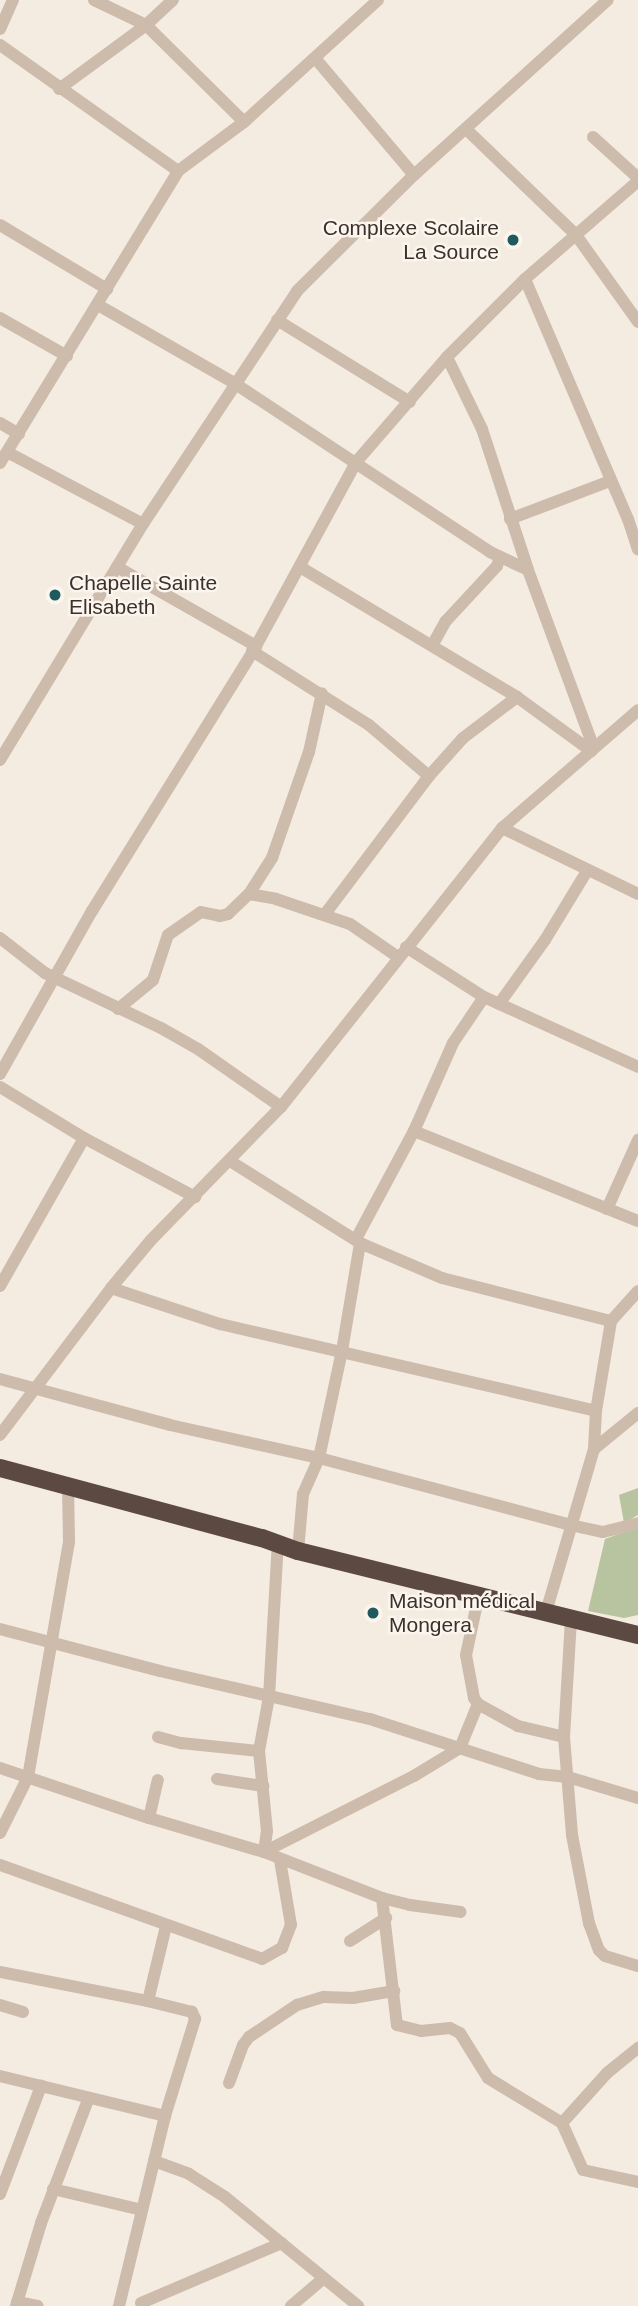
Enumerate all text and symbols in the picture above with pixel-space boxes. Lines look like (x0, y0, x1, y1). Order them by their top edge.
place label: Complexe Scolaire La Source (323, 215, 499, 265)
marker: Complexe Scolaire La Source (505, 232, 521, 248)
place label: Chapelle Sainte Elisabeth (69, 570, 217, 620)
marker: Chapelle Sainte Elisabeth (47, 587, 63, 603)
place label: Maison médical Mongera (389, 1588, 535, 1638)
marker: Maison médical Mongera (363, 1603, 383, 1623)

